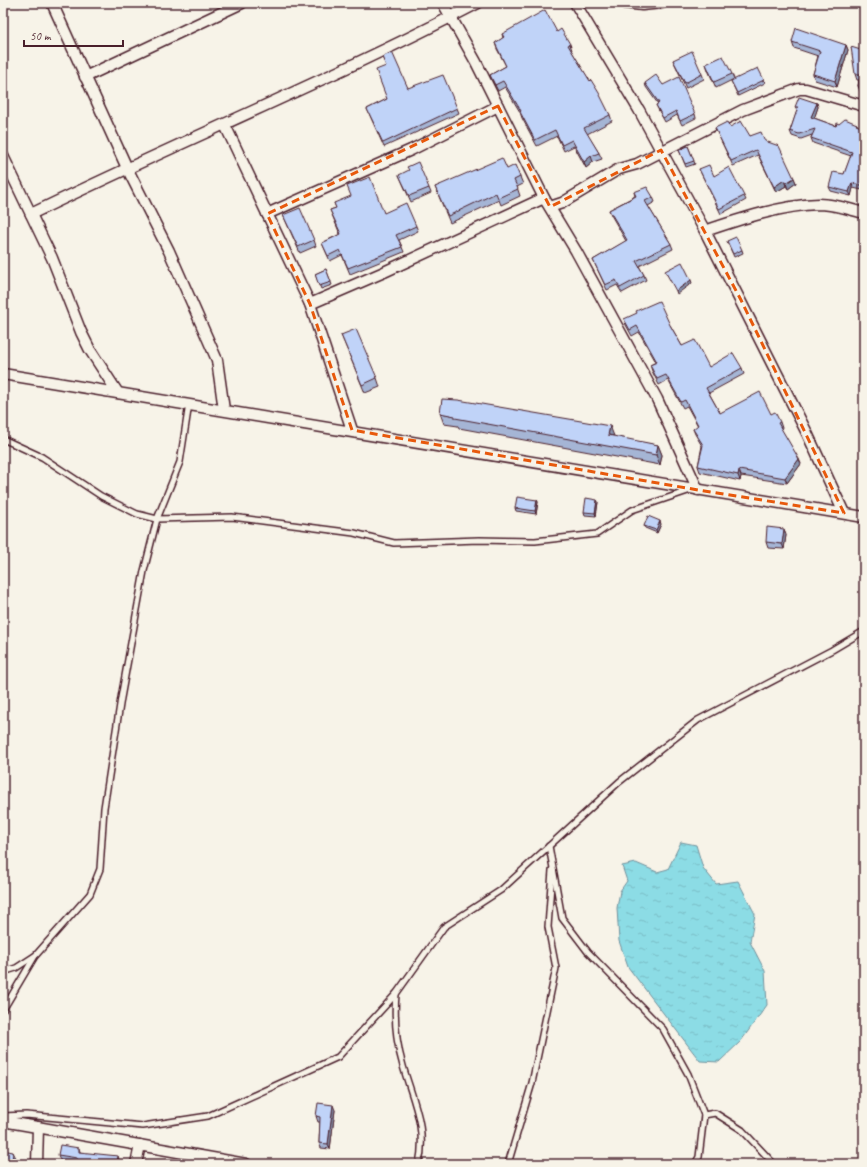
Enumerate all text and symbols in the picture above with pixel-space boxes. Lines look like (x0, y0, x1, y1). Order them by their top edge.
scale bar (24, 22, 123, 48)
text: 50 m (30, 28, 52, 44)

